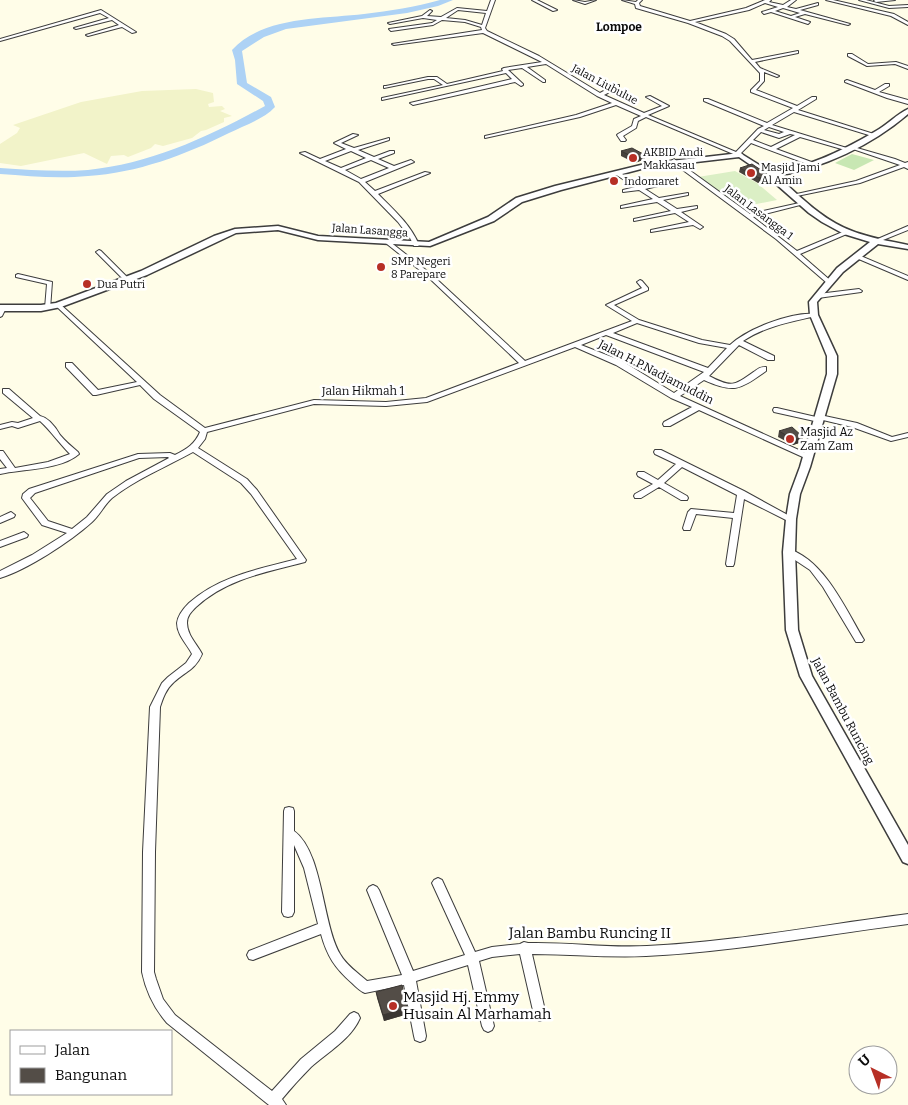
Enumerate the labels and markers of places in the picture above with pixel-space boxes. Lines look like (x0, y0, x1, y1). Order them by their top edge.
place label: AKBID Andi Makkasau (643, 146, 704, 172)
marker: AKBID Andi Makkasau (627, 152, 639, 164)
place label: Masjid Jami Al Amin (761, 161, 821, 187)
marker: Masjid Jami Al Amin (745, 167, 757, 179)
marker: Indomaret (608, 175, 620, 187)
place label: Indomaret (624, 175, 679, 188)
place label: SMP Negeri 8 Parepare (391, 255, 451, 281)
marker: SMP Negeri 8 Parepare (375, 261, 387, 273)
marker: Dua Putri (81, 278, 93, 290)
place label: Dua Putri (97, 278, 146, 291)
place label: Masjid Az Zam Zam (800, 425, 854, 453)
marker: Masjid Az Zam Zam (784, 433, 796, 445)
place label: Masjid Hj. Emmy Husain Al Marhamah (403, 988, 552, 1023)
marker: Masjid Hj. Emmy Husain Al Marhamah (387, 1000, 399, 1012)

